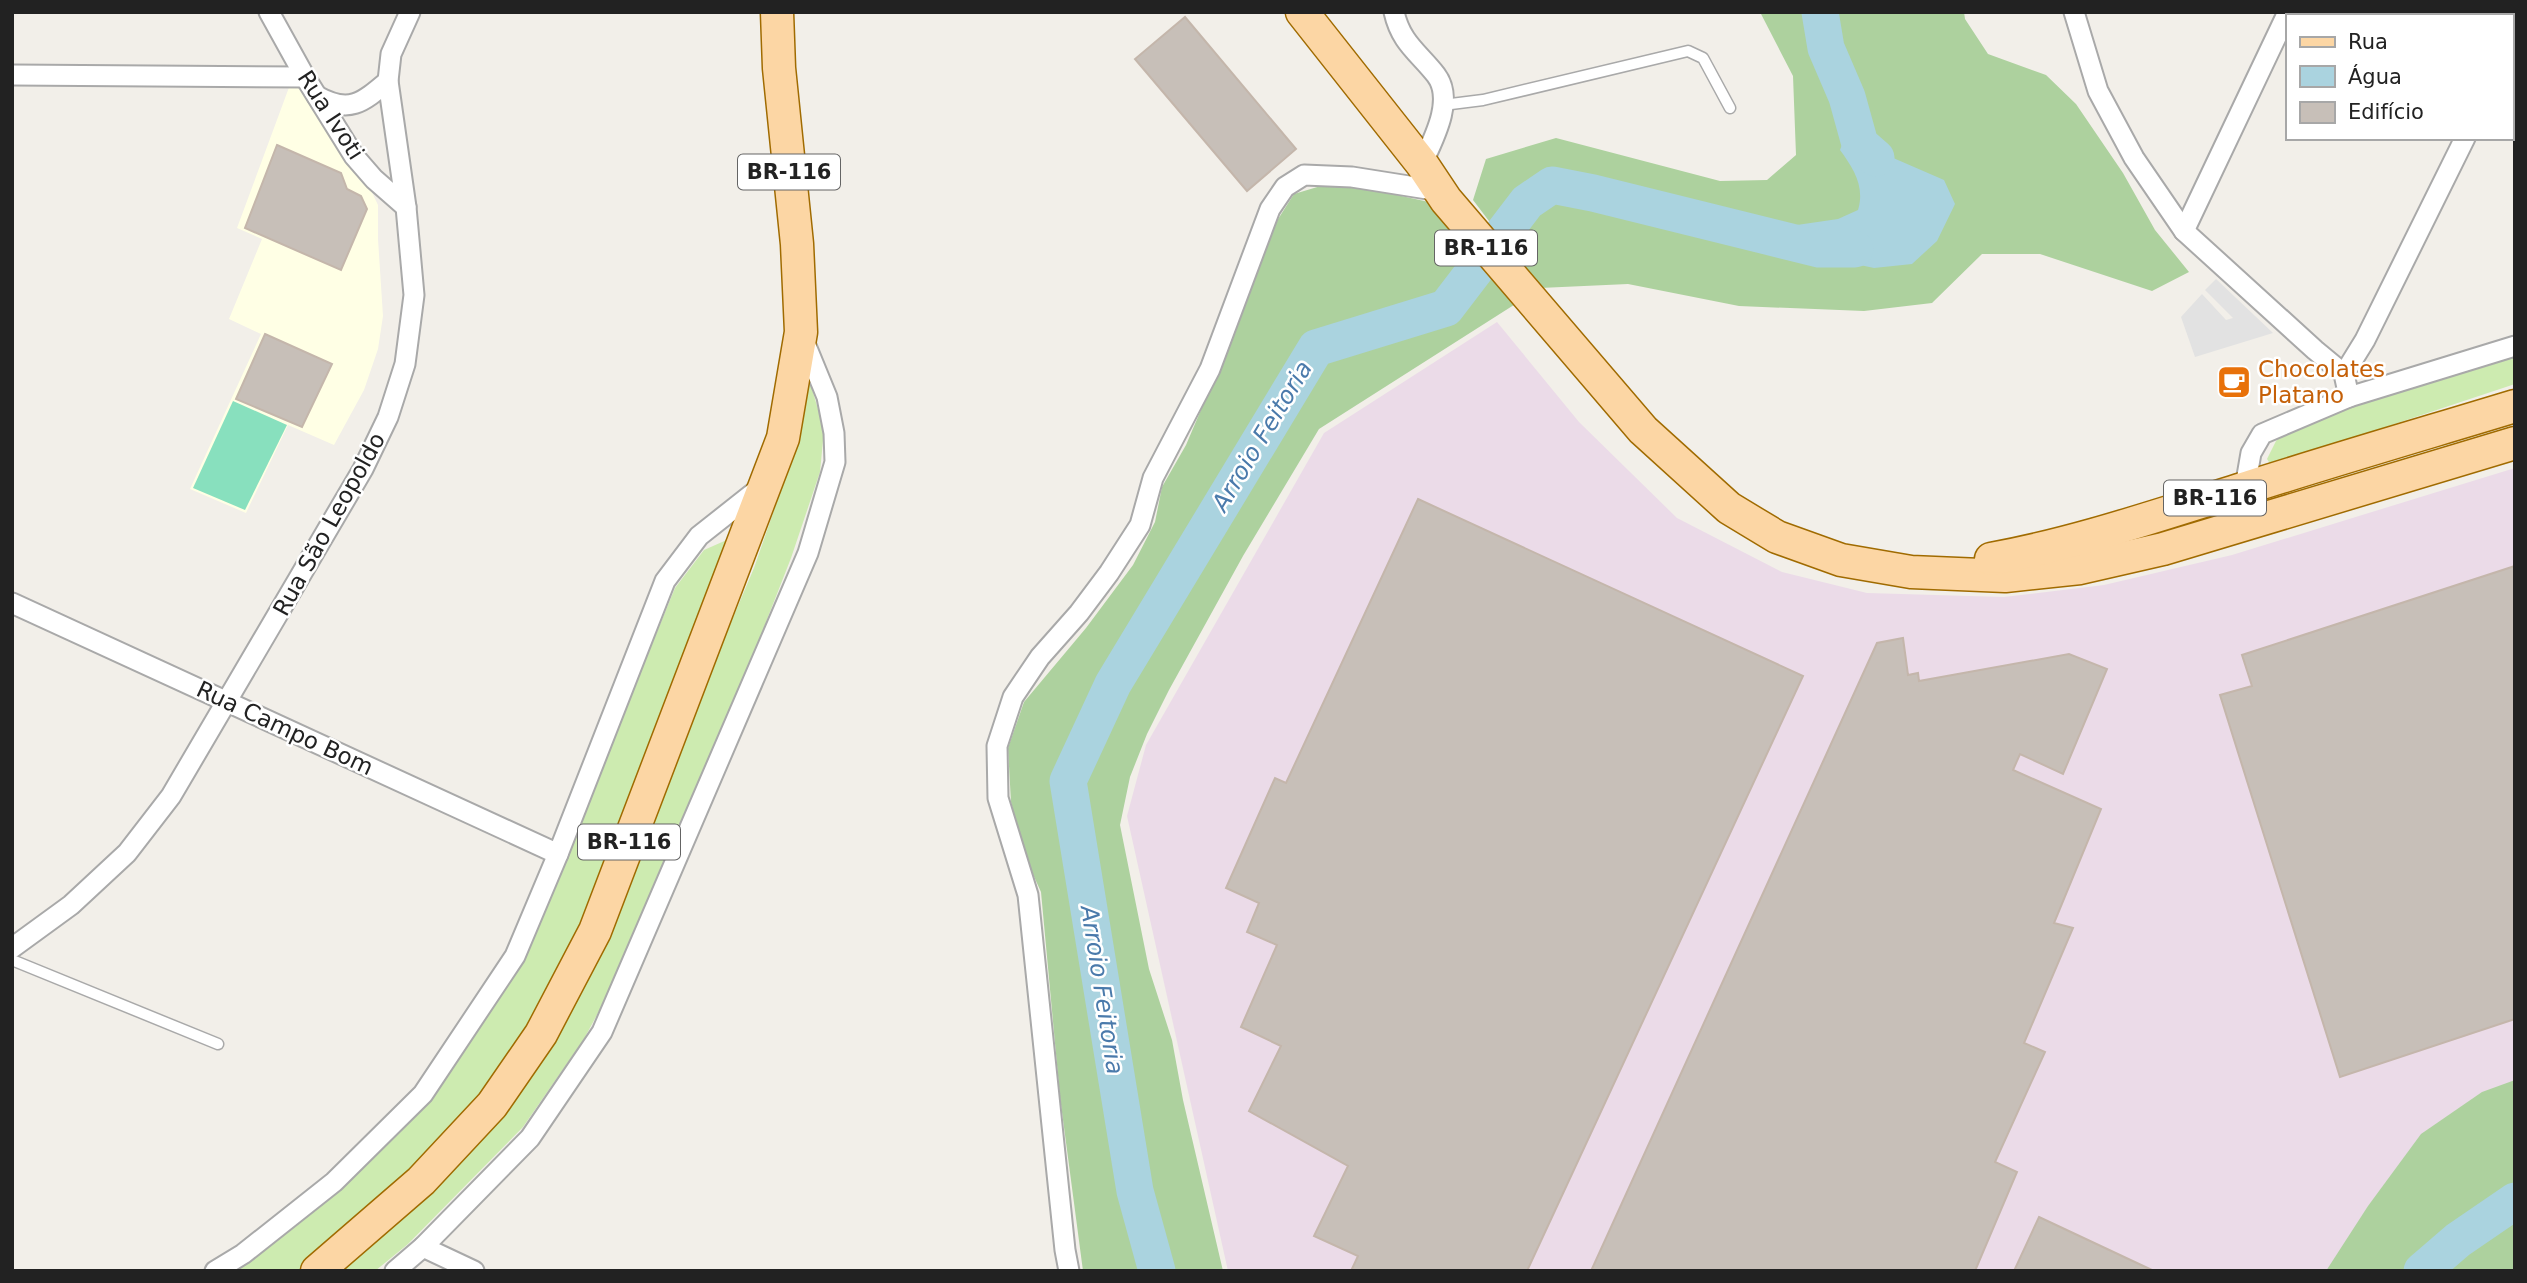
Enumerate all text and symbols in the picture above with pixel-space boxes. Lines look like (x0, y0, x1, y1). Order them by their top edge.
legend (2286, 14, 2513, 140)
text: Rua (2348, 30, 2388, 54)
text: Água (2348, 64, 2402, 89)
street label: Rua Ivoti (293, 66, 369, 164)
text: Edifício (2348, 100, 2424, 124)
road number: BR-116 (738, 154, 840, 190)
road number: BR-116 (1435, 230, 1537, 266)
water label: Arroio Feitoria (1205, 356, 1318, 518)
place label: Chocolates Platano (2258, 356, 2385, 408)
cafe icon: Chocolates Platano (2215, 363, 2253, 401)
street label: Rua São Leopoldo (268, 428, 390, 620)
road number: BR-116 (2164, 480, 2266, 516)
street label: Rua Campo Bom (193, 676, 377, 780)
road number: BR-116 (578, 824, 680, 860)
water label: Arroio Feitoria (1075, 902, 1129, 1076)

